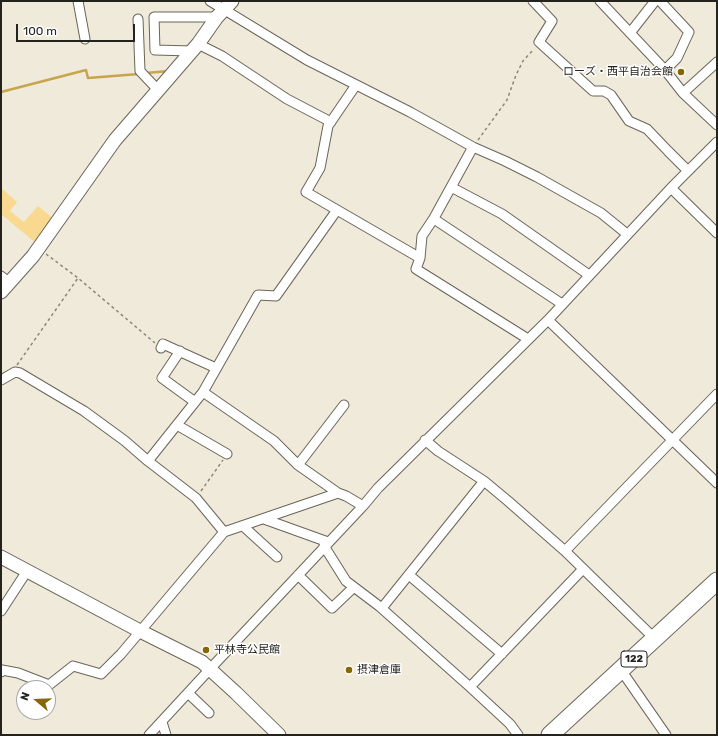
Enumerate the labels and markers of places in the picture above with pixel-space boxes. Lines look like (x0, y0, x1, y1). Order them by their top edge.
place label: ローズ・西平自治会館 (563, 65, 673, 79)
marker: ローズ・西平自治会館 (676, 67, 686, 77)
place label: 平林寺公民館 (214, 643, 280, 657)
marker: 平林寺公民館 (201, 645, 211, 655)
place label: 摂津倉庫 (357, 663, 401, 677)
marker: 摂津倉庫 (344, 665, 354, 675)

